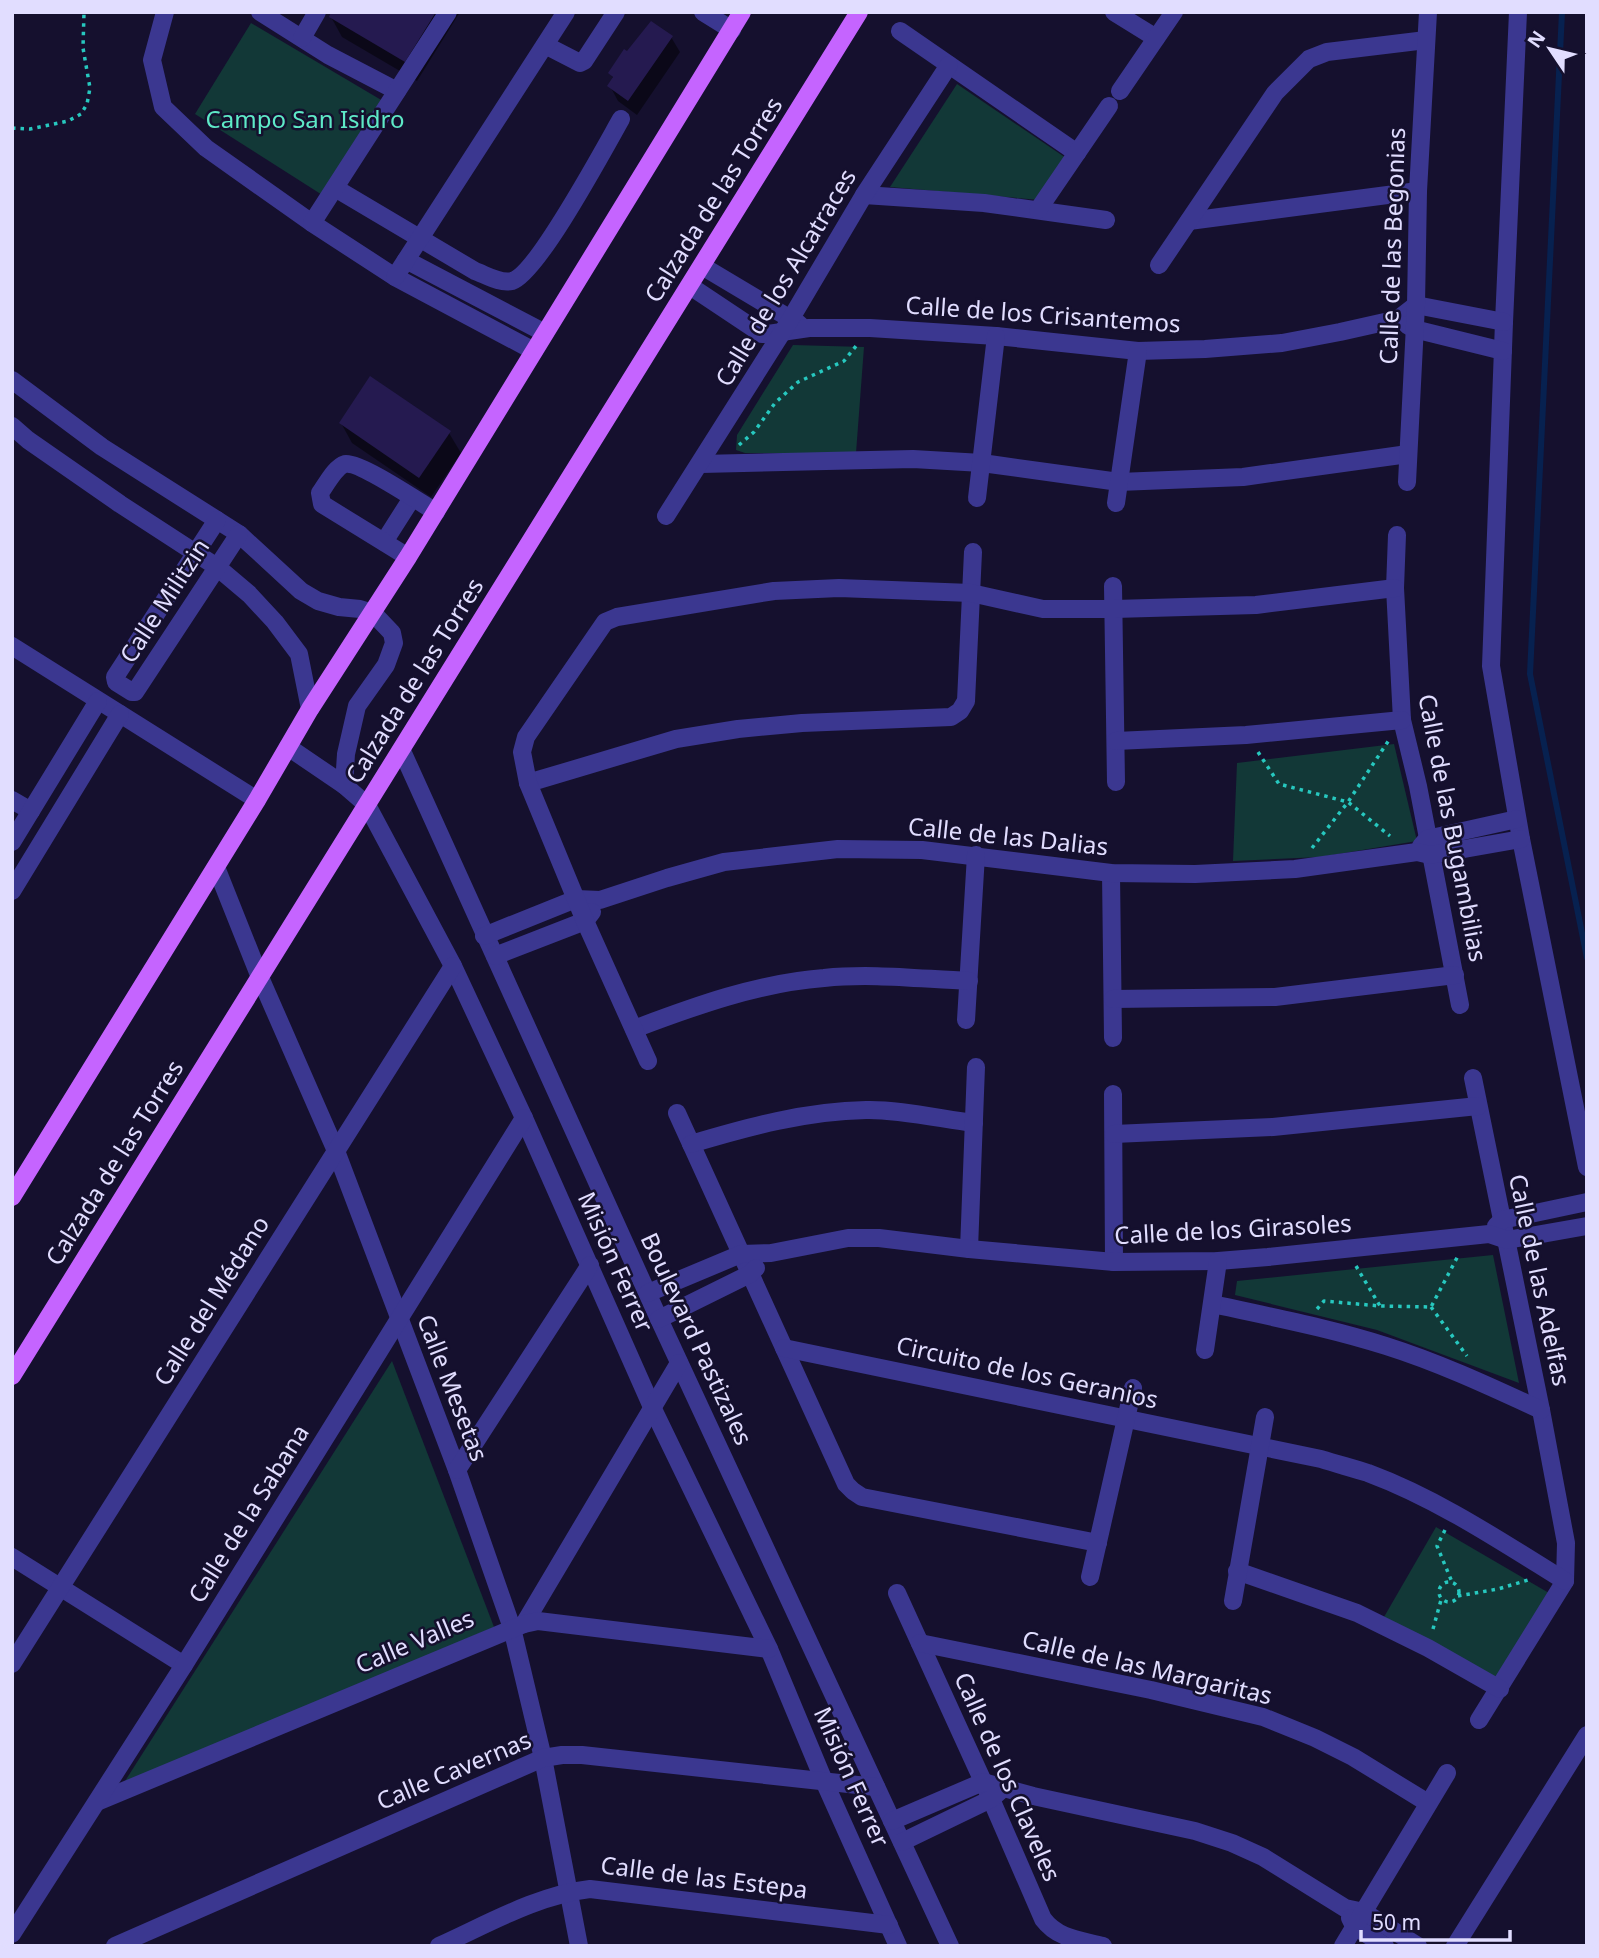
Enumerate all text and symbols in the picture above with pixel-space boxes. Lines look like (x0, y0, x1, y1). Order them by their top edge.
north arrow (1515, 14, 1585, 84)
text: N (1521, 25, 1551, 53)
street label: Calzada de las Torres (636, 90, 789, 308)
park label: Campo San Isidro (206, 102, 404, 135)
street label: Calle de las Begonias (1371, 127, 1412, 365)
street label: Calle de los Alcatraces (707, 162, 863, 392)
street label: Calle de los Crisantemos (905, 287, 1182, 340)
street label: Calle Militzin (111, 532, 216, 669)
street label: Calzada de las Torres (337, 571, 490, 789)
street label: Calle de las Bugambilias (1411, 691, 1496, 964)
street label: Calle de las Dalias (906, 809, 1110, 862)
street label: Calzada de las Torres (37, 1053, 190, 1271)
street label: Calle de las Adelfas (1502, 1171, 1579, 1389)
street label: Misión Ferrer (571, 1186, 662, 1337)
street label: Calle de los Girasoles (1113, 1206, 1352, 1251)
street label: Calle del Médano (145, 1209, 276, 1391)
street label: Boulevard Pastizales (634, 1227, 761, 1450)
street label: Calle Mesetas (410, 1309, 497, 1466)
street label: Circuito de los Geranios (893, 1328, 1161, 1415)
street label: Calle de la Sabana (180, 1418, 316, 1609)
street label: Calle Valles (350, 1601, 479, 1680)
street label: Calle de las Margaritas (1019, 1622, 1276, 1711)
street label: Calle de los Claveles (947, 1667, 1069, 1886)
street label: Misión Ferrer (807, 1701, 898, 1852)
street label: Calle Cavernas (371, 1722, 536, 1817)
street label: Calle de las Estepa (599, 1847, 809, 1906)
scale bar (1361, 1898, 1510, 1942)
text: 50 m (1372, 1908, 1421, 1936)

